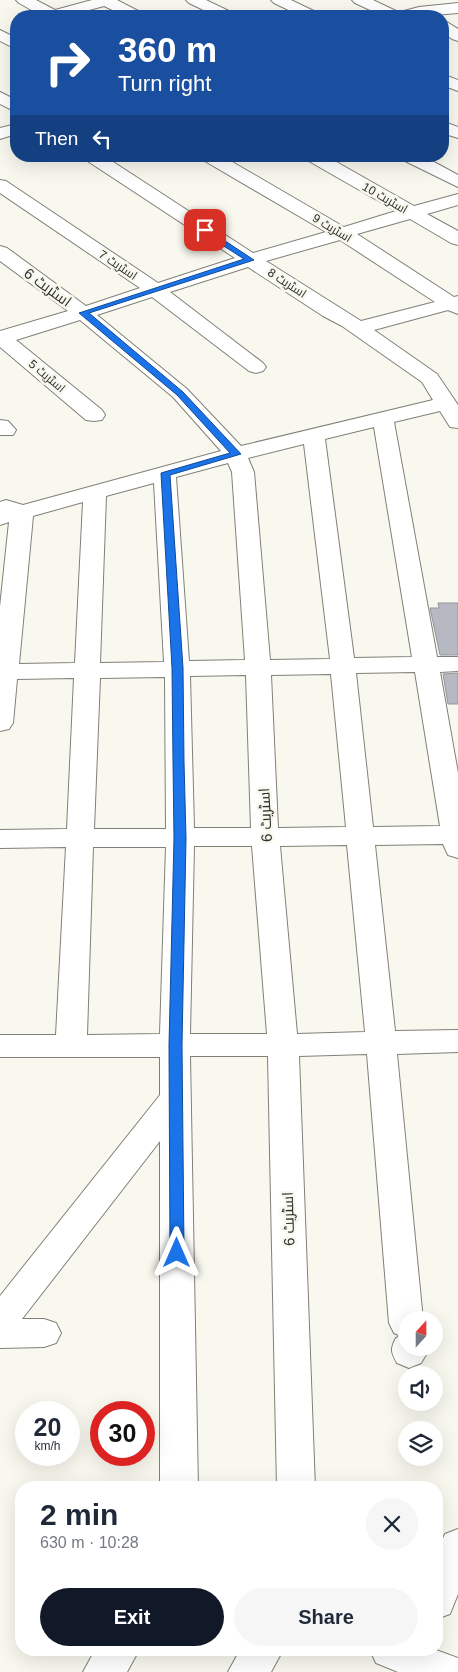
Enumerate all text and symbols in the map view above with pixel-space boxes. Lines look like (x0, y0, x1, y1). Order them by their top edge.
icon: right (35, 30, 100, 95)
text: 360 m (118, 30, 217, 69)
text: Turn right (118, 71, 211, 96)
icon: left (88, 125, 116, 153)
text: Then (35, 128, 78, 149)
street label: اسٹریٹ 10 (360, 179, 410, 217)
pin (184, 209, 226, 251)
street label: اسٹریٹ 9 (310, 211, 354, 245)
icon: arrive (191, 216, 219, 244)
street label: اسٹریٹ 7 (96, 247, 140, 283)
street label: اسٹریٹ 6 (21, 264, 75, 311)
street label: اسٹریٹ 8 (265, 265, 309, 301)
street label: اسٹریٹ 5 (26, 357, 68, 395)
street label: اسٹریٹ 6 (255, 787, 276, 842)
street label: اسٹریٹ 6 (279, 1192, 298, 1246)
position arrow (150, 1226, 202, 1278)
north arrow (398, 1311, 442, 1356)
map controls (398, 1311, 443, 1466)
button: sound (398, 1366, 443, 1411)
speed limit sign: 30 (90, 1401, 155, 1466)
text: 20 (34, 1413, 61, 1441)
button: layers (398, 1421, 443, 1466)
text: km/h (34, 1439, 61, 1453)
text: 2 min (40, 1498, 118, 1531)
button: close (366, 1498, 418, 1550)
text: 630 m · 10:28 (40, 1534, 139, 1551)
button: Exit (40, 1588, 224, 1646)
button: Share (234, 1588, 418, 1646)

